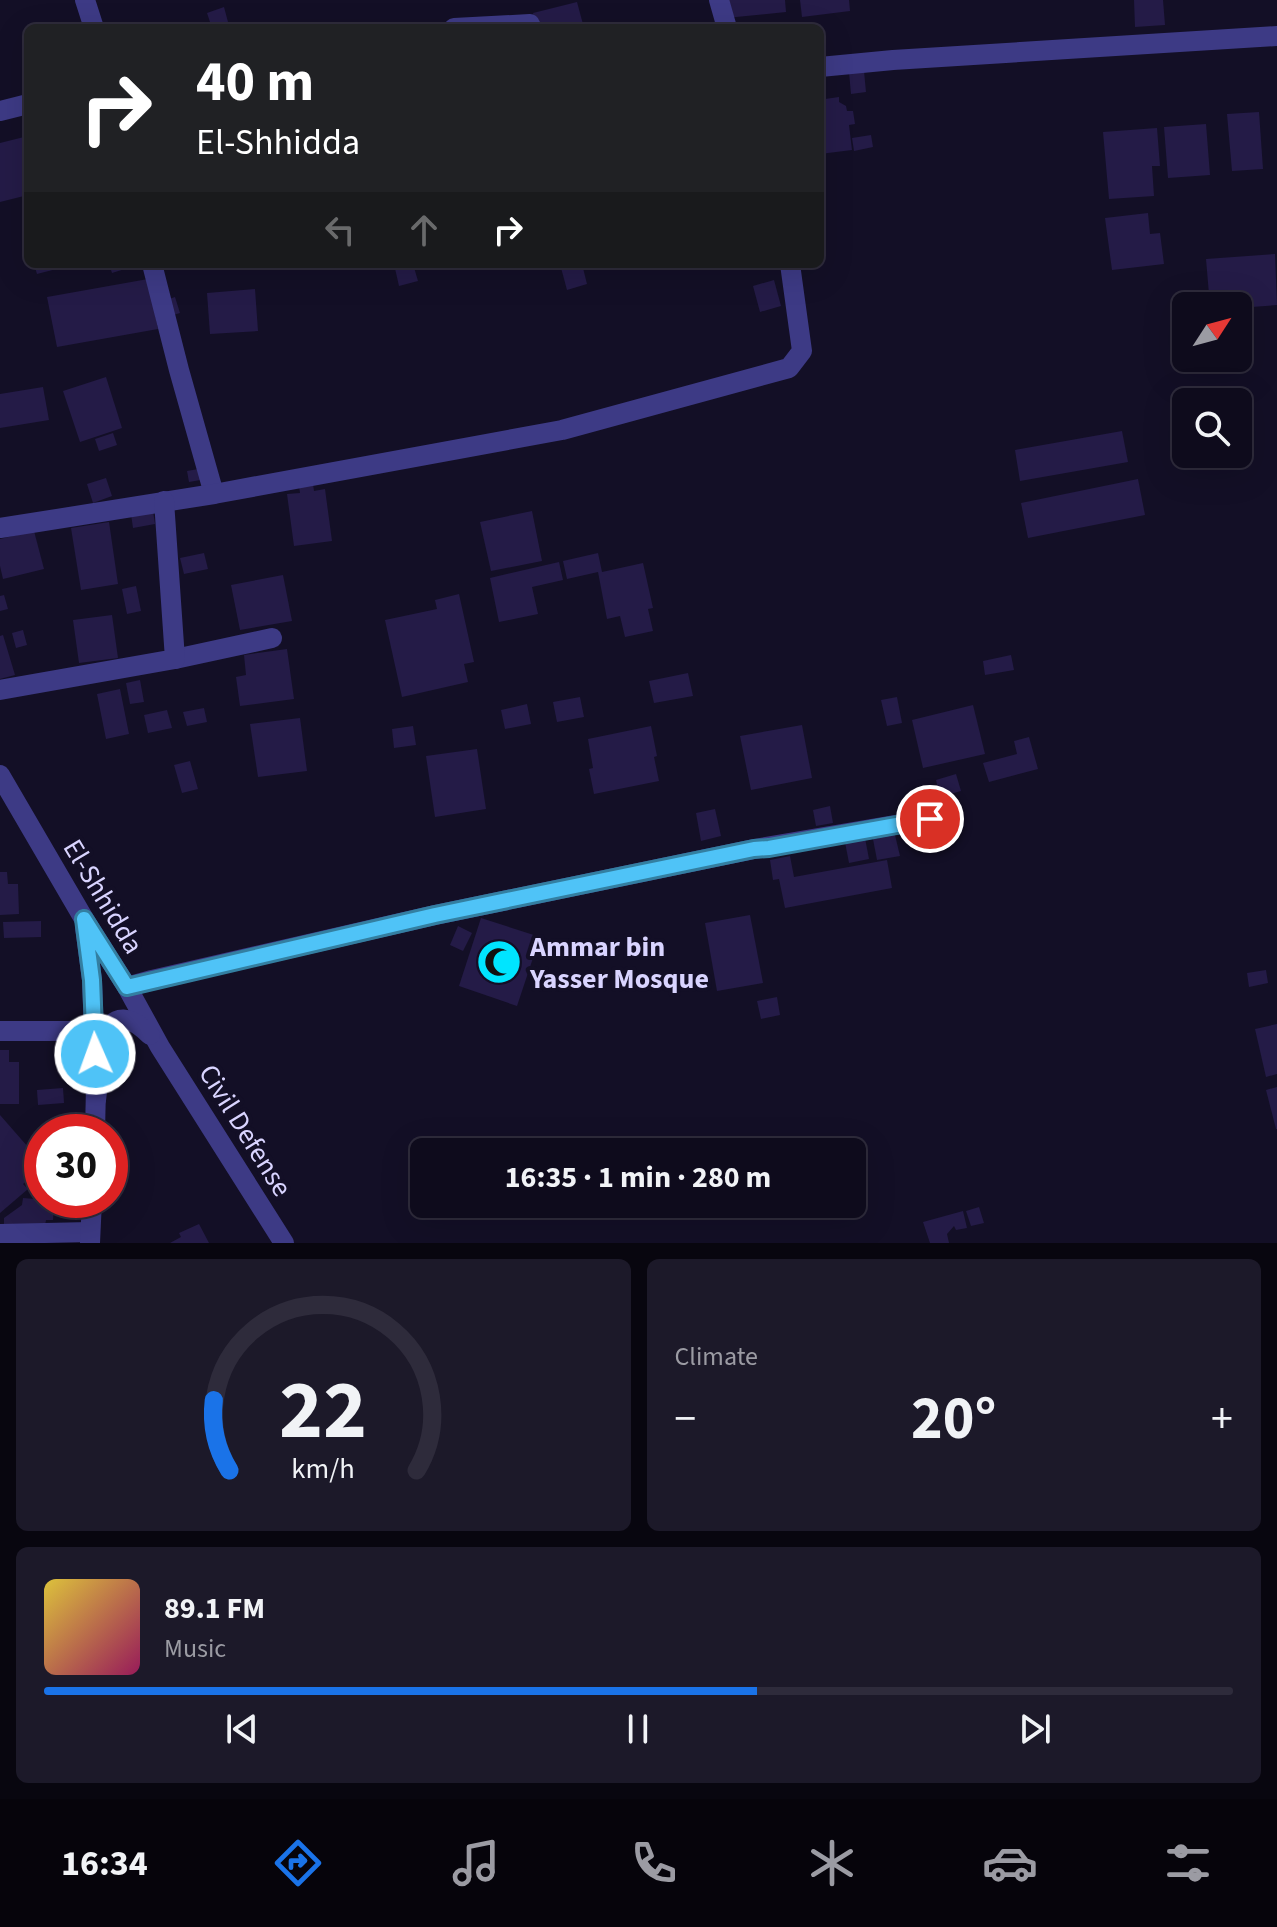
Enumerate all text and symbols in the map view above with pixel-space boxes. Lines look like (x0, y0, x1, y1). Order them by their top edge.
text: 40 m (196, 43, 314, 122)
icon: right (64, 56, 168, 160)
text: El-Shhidda (196, 117, 360, 168)
icon: left (318, 208, 362, 252)
icon: ahead (402, 208, 446, 252)
icon: right (486, 208, 530, 252)
north arrow (1172, 292, 1252, 372)
map controls (1172, 292, 1252, 468)
button: search (1172, 388, 1252, 468)
pin (896, 785, 964, 853)
icon: arrive (908, 797, 952, 841)
street label: El-Shhidda (53, 832, 153, 962)
place label: Ammar bin Yasser Mosque (529, 927, 709, 999)
mosque icon: Ammar bin Yasser Mosque (475, 938, 523, 986)
position arrow (53, 1012, 137, 1096)
street label: Civil Defense (189, 1057, 302, 1204)
speed limit sign: 30 (24, 1114, 128, 1218)
text: 16:35 · 1 min · 280 m (505, 1156, 771, 1199)
text: Climate (675, 1338, 758, 1375)
text: 22 (279, 1352, 367, 1470)
text: 20° (911, 1377, 996, 1462)
text: − (675, 1388, 696, 1451)
text: + (1211, 1388, 1233, 1451)
text: km/h (292, 1449, 355, 1489)
text: 89.1 FM (164, 1587, 265, 1630)
text: Music (164, 1630, 226, 1667)
icon: previous (220, 1707, 264, 1751)
icon: pause (616, 1707, 660, 1751)
icon: next (1013, 1707, 1057, 1751)
icon: directions (270, 1835, 326, 1891)
icon: music (448, 1835, 504, 1891)
icon: phone (626, 1835, 682, 1891)
icon: climate (804, 1835, 860, 1891)
icon: car (982, 1835, 1038, 1891)
icon: filters (1160, 1835, 1216, 1891)
text: 16:34 (61, 1838, 148, 1889)

